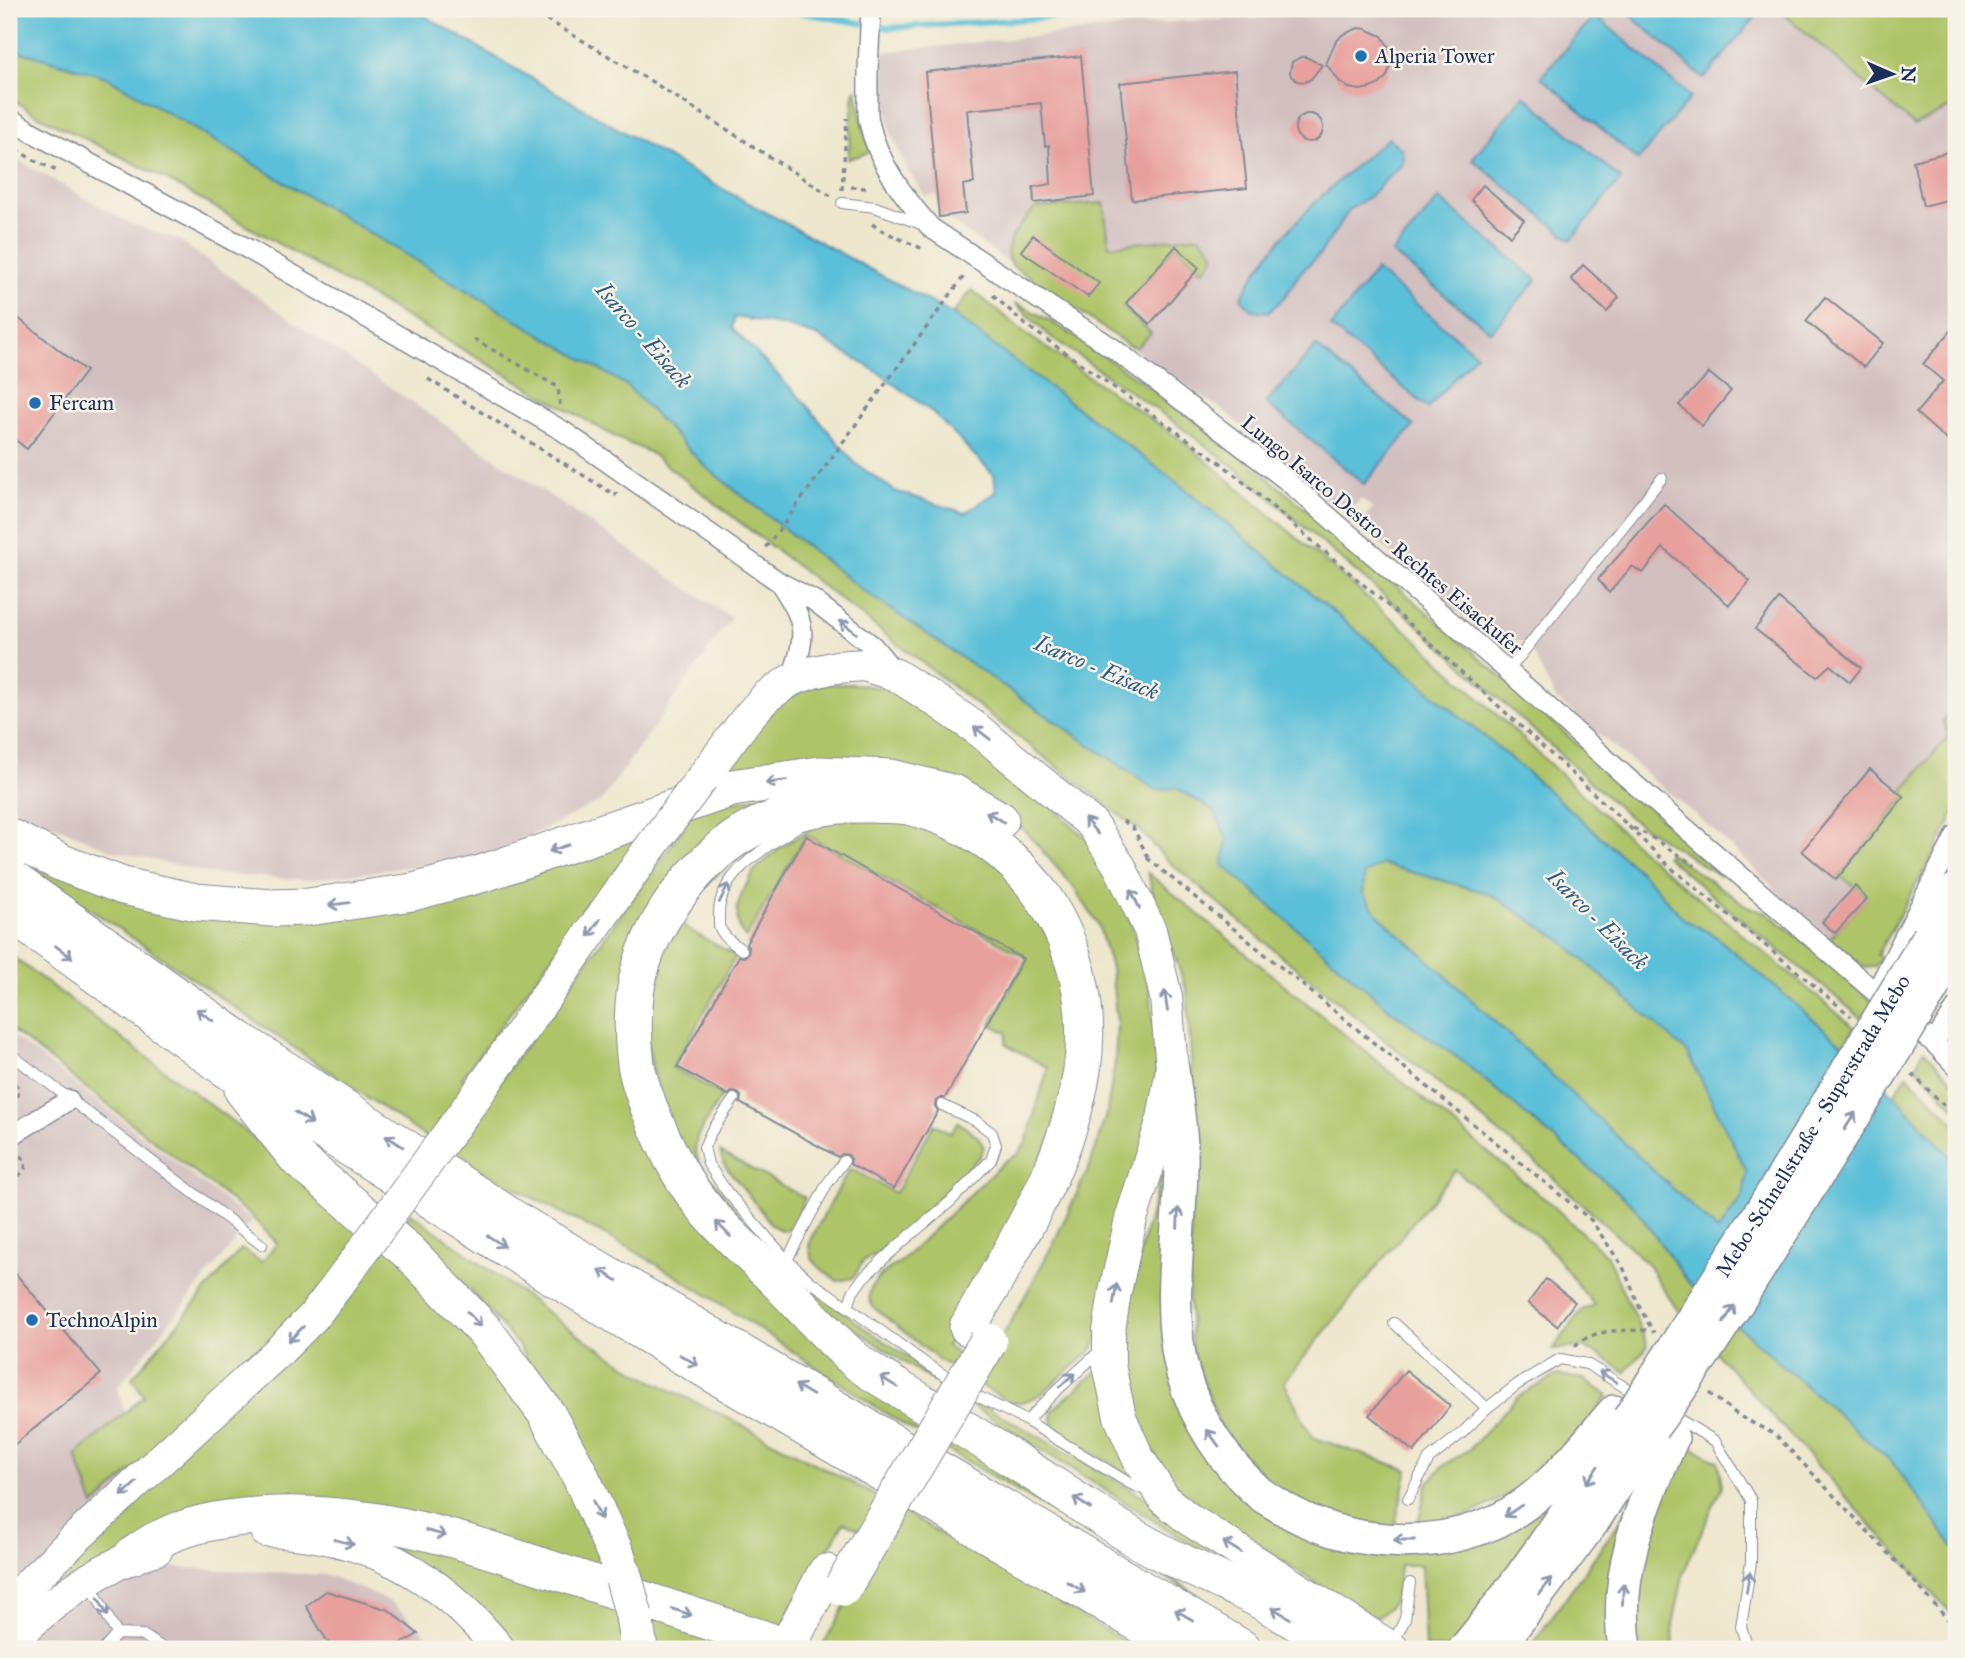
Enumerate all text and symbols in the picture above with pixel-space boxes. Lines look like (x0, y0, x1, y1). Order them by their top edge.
north arrow (1856, 38, 1926, 108)
place label: Alperia Tower (1374, 43, 1495, 69)
marker: Alperia Tower (1353, 48, 1369, 64)
text: N (1897, 66, 1920, 83)
water label: Isarco - Eisack (589, 275, 698, 394)
place label: Fercam (49, 390, 115, 416)
marker: Fercam (27, 395, 43, 411)
street label: Lungo Isarco Destro - Rechtes Eisackufer (1236, 409, 1528, 661)
one-way arrow (839, 620, 858, 634)
water label: Isarco - Eisack (1030, 628, 1163, 706)
one-way arrow (973, 726, 991, 741)
one-way arrow (765, 776, 788, 789)
one-way arrow (985, 810, 1005, 824)
one-way arrow (1083, 817, 1099, 835)
one-way arrow (548, 843, 570, 855)
water label: Isarco - Eisack (1541, 862, 1655, 976)
one-way arrow (718, 883, 731, 904)
one-way arrow (1127, 889, 1141, 910)
one-way arrow (328, 897, 351, 910)
one-way arrow (587, 918, 601, 937)
one-way arrow (54, 945, 73, 959)
street label: Mebo-Schnellstraße - Superstrada Mebo (1710, 970, 1916, 1282)
one-way arrow (1159, 990, 1172, 1012)
one-way arrow (196, 1008, 215, 1022)
one-way arrow (293, 1112, 313, 1126)
one-way arrow (1844, 1112, 1858, 1132)
one-way arrow (385, 1134, 404, 1149)
one-way arrow (1172, 1207, 1185, 1230)
one-way arrow (714, 1220, 731, 1237)
one-way arrow (485, 1234, 505, 1248)
one-way arrow (598, 1267, 618, 1281)
one-way arrow (1109, 1283, 1122, 1306)
one-way arrow (1723, 1305, 1737, 1325)
place label: TechnoAlpin (46, 1307, 158, 1333)
one-way arrow (466, 1311, 483, 1328)
marker: TechnoAlpin (24, 1312, 40, 1328)
one-way arrow (288, 1325, 305, 1342)
one-way arrow (679, 1353, 699, 1367)
one-way arrow (1599, 1370, 1618, 1385)
one-way arrow (1058, 1372, 1075, 1389)
one-way arrow (880, 1375, 900, 1389)
one-way arrow (794, 1383, 814, 1397)
one-way arrow (1205, 1429, 1220, 1448)
one-way arrow (1584, 1465, 1598, 1485)
one-way arrow (120, 1481, 138, 1497)
one-way arrow (1072, 1496, 1092, 1510)
one-way arrow (590, 1499, 604, 1520)
one-way arrow (1504, 1504, 1524, 1518)
one-way arrow (424, 1528, 446, 1541)
one-way arrow (1393, 1533, 1416, 1547)
one-way arrow (332, 1536, 355, 1549)
one-way arrow (1223, 1539, 1242, 1554)
one-way arrow (1742, 1571, 1755, 1594)
one-way arrow (1537, 1577, 1552, 1595)
one-way arrow (1065, 1581, 1086, 1594)
one-way arrow (1617, 1582, 1630, 1605)
one-way arrow (96, 1597, 110, 1617)
one-way arrow (1271, 1606, 1291, 1620)
one-way arrow (670, 1607, 692, 1619)
one-way arrow (1174, 1608, 1194, 1622)

